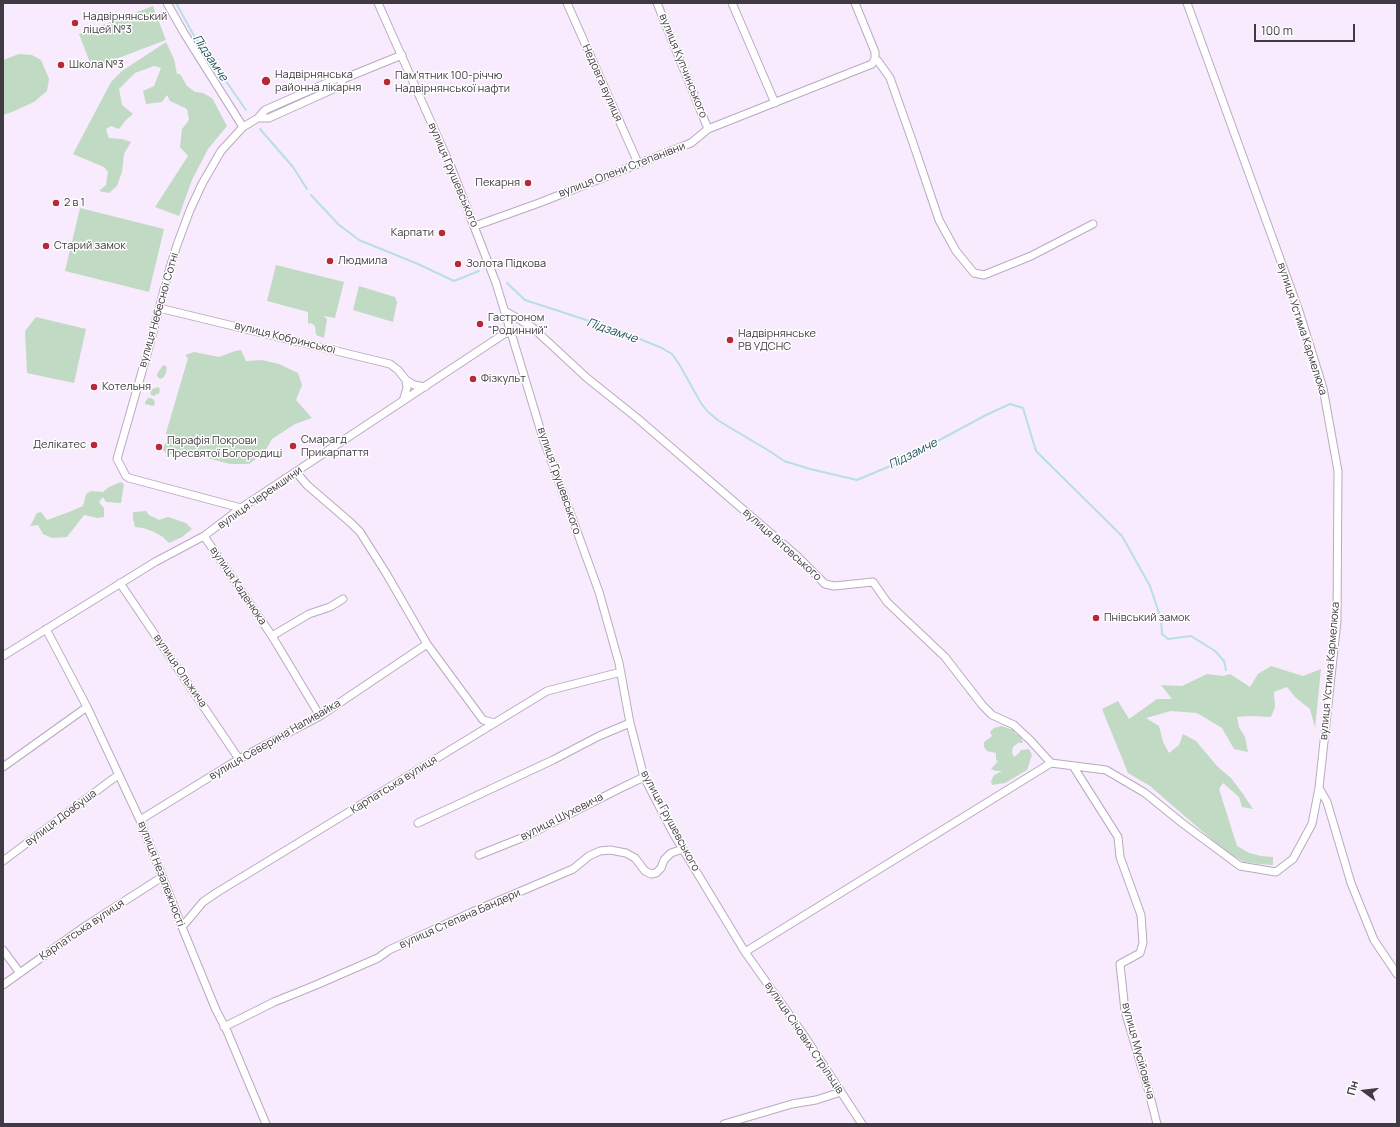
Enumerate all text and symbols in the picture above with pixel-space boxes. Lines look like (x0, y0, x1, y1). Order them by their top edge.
place label: Надвірнянський ліцей №3 (83, 10, 167, 36)
street label: вулиця Купчинського (656, 12, 710, 120)
scale bar (1256, 16, 1357, 42)
marker: Надвірнянський ліцей №3 (70, 18, 80, 28)
text: 100 m (1261, 22, 1293, 39)
water label: Підзамче (189, 32, 231, 84)
street label: Недовга вулиця (579, 42, 625, 124)
place label: Школа №3 (69, 58, 124, 72)
marker: Школа №3 (56, 60, 66, 70)
place label: Надвірнянська районна лікарня (275, 68, 361, 94)
place label: Пам'ятник 100-річчю Надвірнянської нафти (395, 69, 510, 95)
marker: Надвірнянська районна лікарня (260, 75, 272, 87)
marker: Пам'ятник 100-річчю Надвірнянської нафти (382, 77, 392, 87)
street label: вулиця Грушевського (425, 121, 481, 229)
street label: вулиця Олени Степанівни (557, 140, 687, 200)
place label: Пекарня (475, 176, 520, 190)
marker: Пекарня (523, 178, 533, 188)
place label: 2 в 1 (64, 196, 85, 210)
marker: 2 в 1 (51, 198, 61, 208)
place label: Карпати (391, 226, 434, 240)
marker: Карпати (437, 228, 447, 238)
place label: Старий замок (54, 239, 126, 253)
marker: Старий замок (41, 241, 51, 251)
street label: вулиця Небесної Сотні (136, 251, 182, 369)
place label: Людмила (338, 254, 387, 268)
marker: Людмила (325, 256, 335, 266)
place label: Золота Підкова (466, 257, 546, 271)
marker: Золота Підкова (453, 259, 463, 269)
street label: вулиця Устима Кармелюка (1274, 261, 1330, 397)
place label: Гастроном "Родинний" (488, 311, 548, 337)
water label: Підзамче (585, 316, 639, 346)
street label: вулиця Кобринської (233, 319, 337, 357)
marker: Гастроном "Родинний" (475, 319, 485, 329)
place label: Надвірнянське РВ УДСНС (738, 327, 816, 353)
marker: Надвірнянське РВ УДСНС (725, 335, 735, 345)
place label: Фізкульт (481, 372, 526, 386)
marker: Фізкульт (468, 374, 478, 384)
place label: Котельня (102, 380, 151, 394)
marker: Котельня (89, 382, 99, 392)
street label: вулиця Грушевського (534, 426, 584, 536)
place label: Смарагд Прикарпаття (301, 433, 369, 459)
place label: Парафія Покрови Пресвятої Богородиці (167, 434, 282, 460)
water label: Підзамче (886, 436, 940, 472)
place label: Делікатес (33, 438, 86, 452)
marker: Делікатес (89, 440, 99, 450)
marker: Смарагд Прикарпаття (288, 441, 298, 451)
marker: Парафія Покрови Пресвятої Богородиці (154, 442, 164, 452)
street label: вулиця Черемшини (215, 464, 305, 532)
street label: вулиця Вітовського (740, 506, 824, 584)
street label: вулиця Каденюка (207, 544, 269, 628)
street label: вулиця Устима Кармелюка (1317, 601, 1343, 741)
place label: Пнівський замок (1104, 611, 1190, 625)
marker: Пнівський замок (1091, 613, 1101, 623)
street label: вулиця Ольжича (151, 632, 209, 710)
street label: вулиця Северина Наливайка (207, 697, 343, 783)
street label: Карпатська вулиця (348, 753, 440, 817)
street label: вулиця Грушевського (638, 768, 702, 874)
street label: вулиця Довбуша (23, 787, 99, 849)
street label: вулиця Шухевича (518, 790, 606, 844)
street label: вулиця Незалежності (135, 819, 187, 929)
street label: вулиця Степана Бандери (397, 886, 523, 952)
street label: Карпатська вулиця (37, 897, 127, 963)
street label: вулиця Січових Стрільців (762, 980, 846, 1096)
street label: вулиця Мусійовича (1119, 1001, 1157, 1101)
north arrow (1344, 1071, 1384, 1111)
text: Пн (1343, 1079, 1361, 1097)

